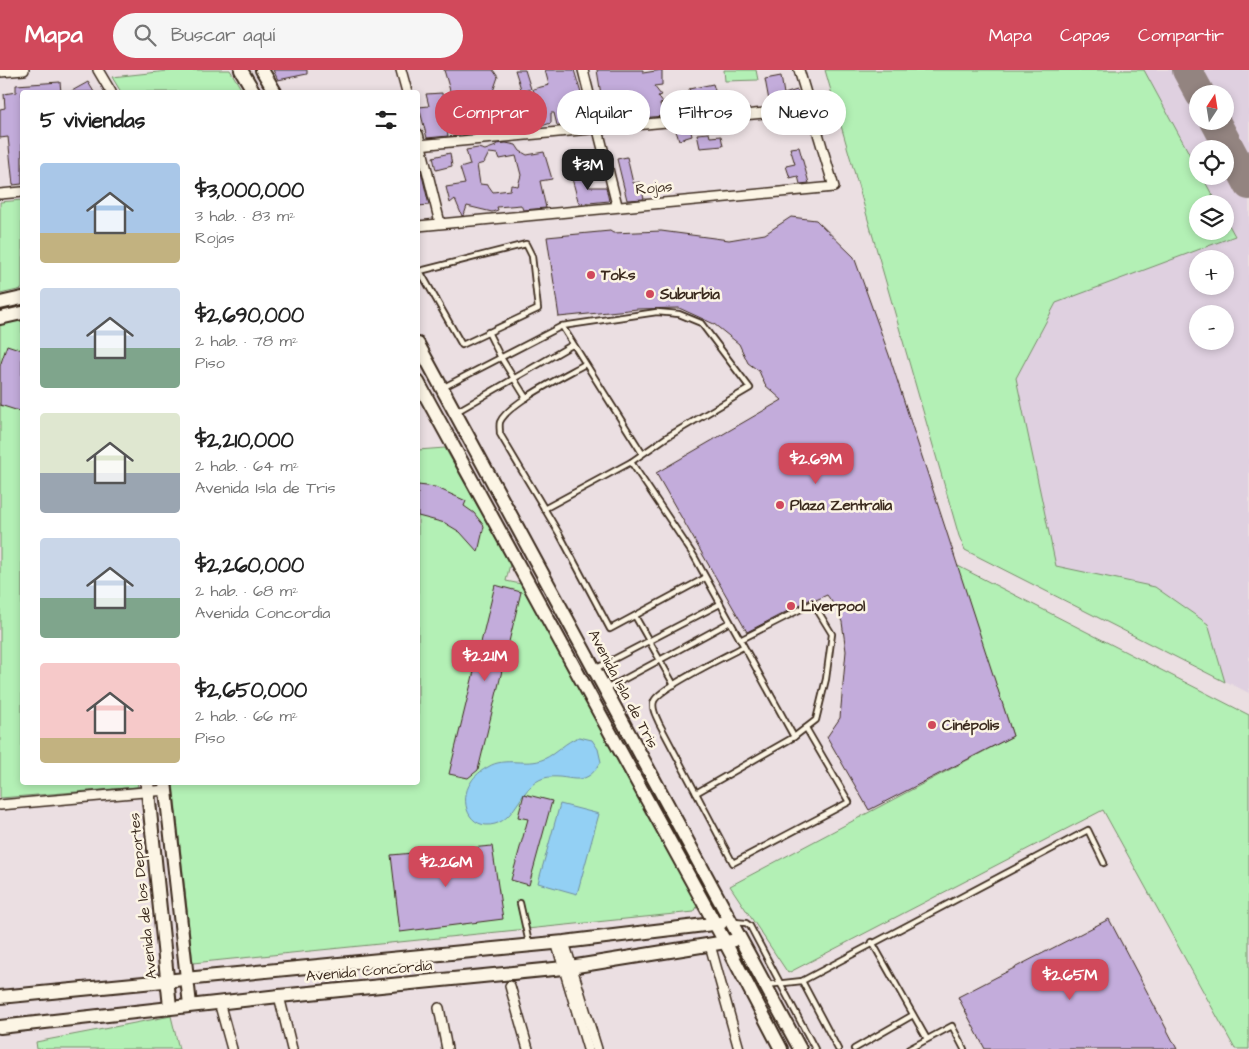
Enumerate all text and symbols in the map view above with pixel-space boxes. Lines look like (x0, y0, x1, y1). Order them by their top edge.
search box (113, 13, 463, 58)
text: Mapa (25, 18, 83, 52)
icon: search (131, 21, 159, 49)
text: Buscar aquí (171, 22, 275, 49)
text: Mapa (989, 23, 1032, 48)
text: Capas (1060, 23, 1110, 48)
text: Compartir (1138, 23, 1224, 48)
north arrow (1189, 85, 1234, 130)
map controls (1189, 85, 1234, 350)
chip: Comprar (435, 90, 547, 135)
chip: Alquilar (557, 90, 650, 135)
chip: Filtros (660, 90, 751, 135)
chip: Nuevo (761, 90, 846, 135)
text: 5 viviendas (40, 106, 145, 135)
icon: filters (372, 106, 400, 134)
button: locate (1189, 140, 1234, 185)
pin: $3M (564, 148, 612, 191)
text: $3M (573, 154, 603, 176)
text: $3,000,000 (195, 176, 304, 205)
street label: Rojas (635, 176, 674, 200)
icon: home (80, 183, 140, 243)
button: layers (1189, 195, 1234, 240)
text: 3 hab. · 83 m² (195, 205, 295, 227)
text: Rojas (195, 227, 234, 249)
button: + (1189, 250, 1234, 295)
place label: Toks (600, 265, 636, 286)
marker: Toks (585, 269, 597, 281)
place label: Suburbia (659, 284, 720, 305)
marker: Suburbia (644, 288, 656, 300)
text: $2,690,000 (195, 301, 304, 330)
button: − (1189, 305, 1234, 350)
icon: home (80, 308, 140, 368)
text: 2 hab. · 78 m² (195, 330, 298, 352)
text: Piso (195, 352, 225, 374)
text: $2,210,000 (195, 426, 294, 455)
icon: home (80, 433, 140, 493)
pin: $2.69M (775, 442, 857, 485)
text: $2.69M (790, 448, 842, 470)
text: 2 hab. · 64 m² (195, 455, 299, 477)
text: Avenida Isla de Tris (195, 477, 335, 499)
place label: Plaza Zentralia (790, 495, 893, 516)
marker: Plaza Zentralia (774, 499, 786, 511)
text: $2,260,000 (195, 551, 304, 580)
icon: home (80, 558, 140, 618)
text: 2 hab. · 68 m² (195, 580, 298, 602)
place label: Liverpool (801, 596, 866, 617)
marker: Liverpool (785, 600, 797, 612)
text: Avenida Concordia (195, 602, 330, 624)
street label: Avenida Isla de Tris (583, 626, 663, 752)
pin: $2.21M (444, 640, 526, 682)
text: $2.21M (463, 645, 507, 667)
text: $2,650,000 (195, 676, 307, 705)
icon: home (80, 683, 140, 743)
text: 2 hab. · 66 m² (195, 705, 298, 727)
place label: Cinépolis (942, 715, 1000, 736)
marker: Cinépolis (926, 719, 938, 731)
text: Piso (195, 727, 225, 749)
street label: Avenida de los Deportes (124, 811, 162, 980)
pin: $2.26M (405, 846, 487, 888)
text: $2.26M (420, 851, 472, 873)
street label: Avenida Concordia (305, 955, 434, 987)
pin: $2.65M (1029, 958, 1111, 1001)
text: $2.65M (1043, 964, 1097, 986)

